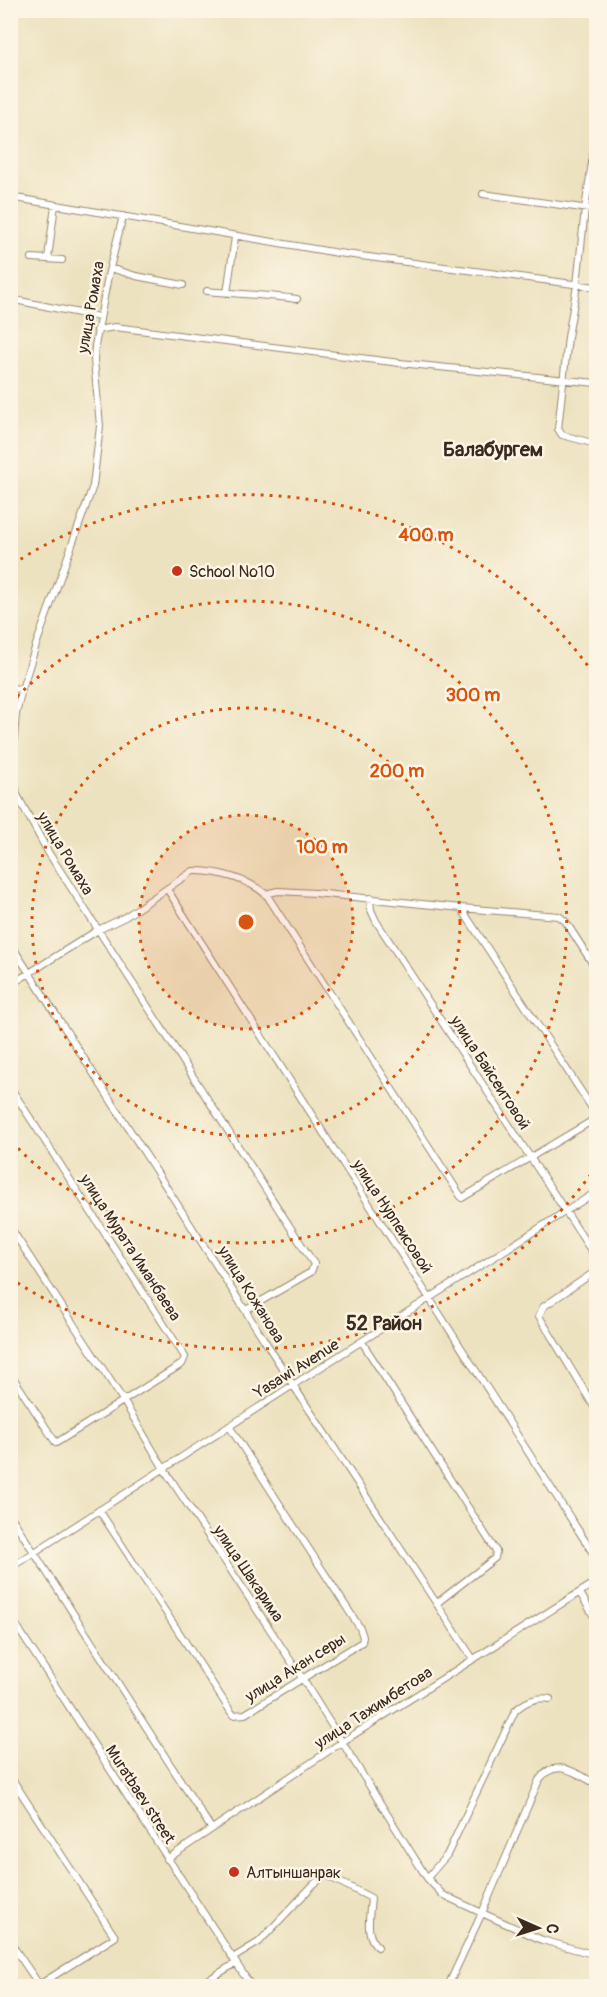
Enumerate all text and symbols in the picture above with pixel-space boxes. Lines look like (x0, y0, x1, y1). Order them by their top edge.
street label: улица Ромаха (73, 260, 109, 356)
district label: Балабургем (443, 437, 543, 462)
text: 400 m (399, 524, 453, 547)
place label: School №10 (189, 562, 275, 582)
marker: School №10 (170, 564, 184, 578)
text: 300 m (446, 684, 500, 707)
text: 200 m (370, 760, 424, 783)
street label: улица Ромаха (32, 808, 98, 899)
text: 100 m (296, 836, 348, 859)
centre of rings (236, 912, 256, 932)
street label: улица Байсеитовой (445, 1011, 534, 1133)
street label: улица Нурпеисовой (347, 1155, 436, 1277)
street label: улица Мурата Иманбаева (75, 1170, 185, 1325)
street label: улица Кожанова (213, 1241, 289, 1347)
district label: 52 Район (346, 1311, 422, 1336)
street label: Yasawi Avenue (249, 1335, 343, 1404)
street label: улица Шакарима (208, 1521, 288, 1626)
street label: улица Акан серы (241, 1629, 349, 1707)
street label: улица Тажимбетова (310, 1662, 436, 1754)
street label: Muratbaev street (101, 1741, 180, 1848)
place label: Алтыншанрак (246, 1863, 341, 1883)
marker: Алтыншанрак (227, 1865, 241, 1879)
north arrow (508, 1898, 568, 1958)
text: С (542, 1923, 562, 1934)

